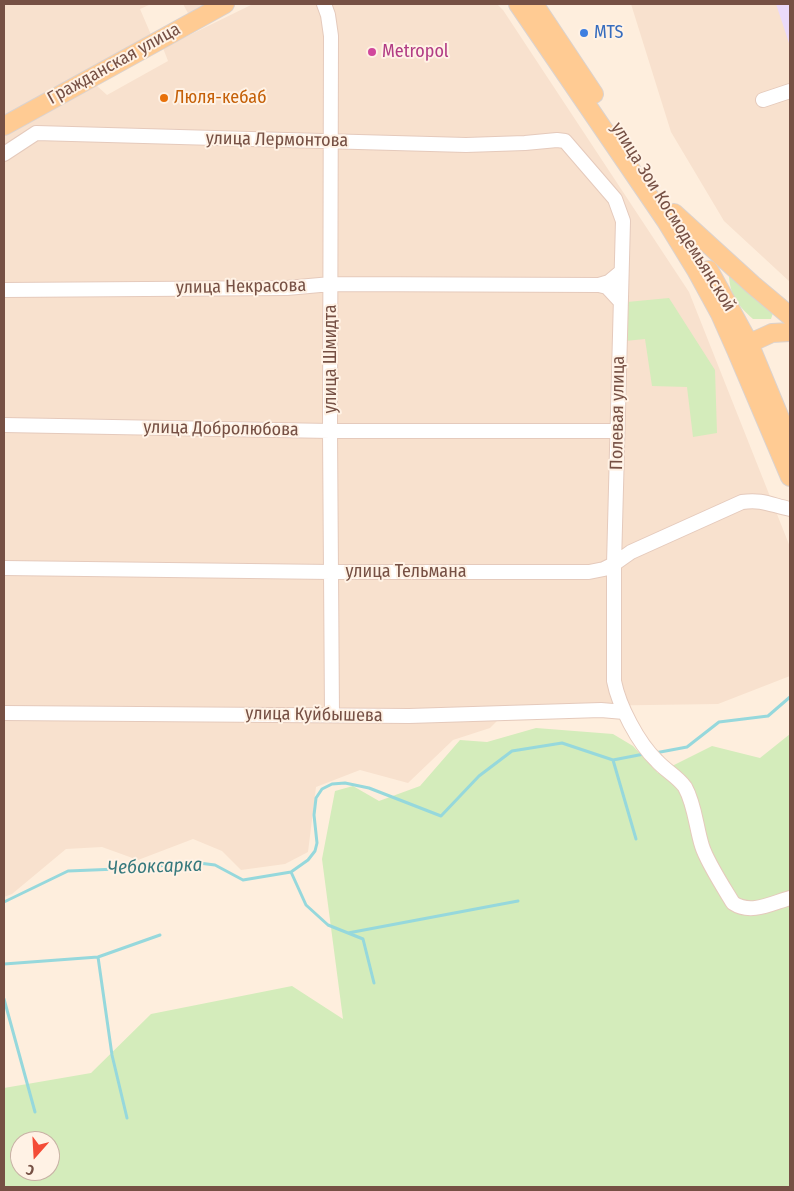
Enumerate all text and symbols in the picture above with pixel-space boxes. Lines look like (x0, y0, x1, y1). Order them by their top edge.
street label: Гражданская улица (44, 19, 184, 109)
place label: MTS (594, 22, 623, 44)
marker: MTS (578, 27, 590, 39)
place label: Metropol (382, 41, 449, 63)
marker: Metropol (366, 46, 378, 58)
place label: Люля-кебаб (174, 87, 267, 109)
marker: Люля-кебаб (158, 92, 170, 104)
street label: улица Зои Космодемьянской (606, 118, 740, 316)
street label: улица Лермонтова (206, 128, 348, 152)
street label: улица Некрасова (176, 275, 306, 299)
street label: улица Шмидта (320, 304, 342, 414)
street label: Полевая улица (606, 356, 630, 470)
street label: улица Добролюбова (143, 417, 299, 441)
street label: улица Тельмана (345, 561, 467, 583)
street label: улица Куйбышева (245, 703, 383, 727)
water label: Чебоксарка (107, 854, 203, 880)
north arrow (10, 1131, 60, 1181)
text: С (24, 1160, 37, 1179)

